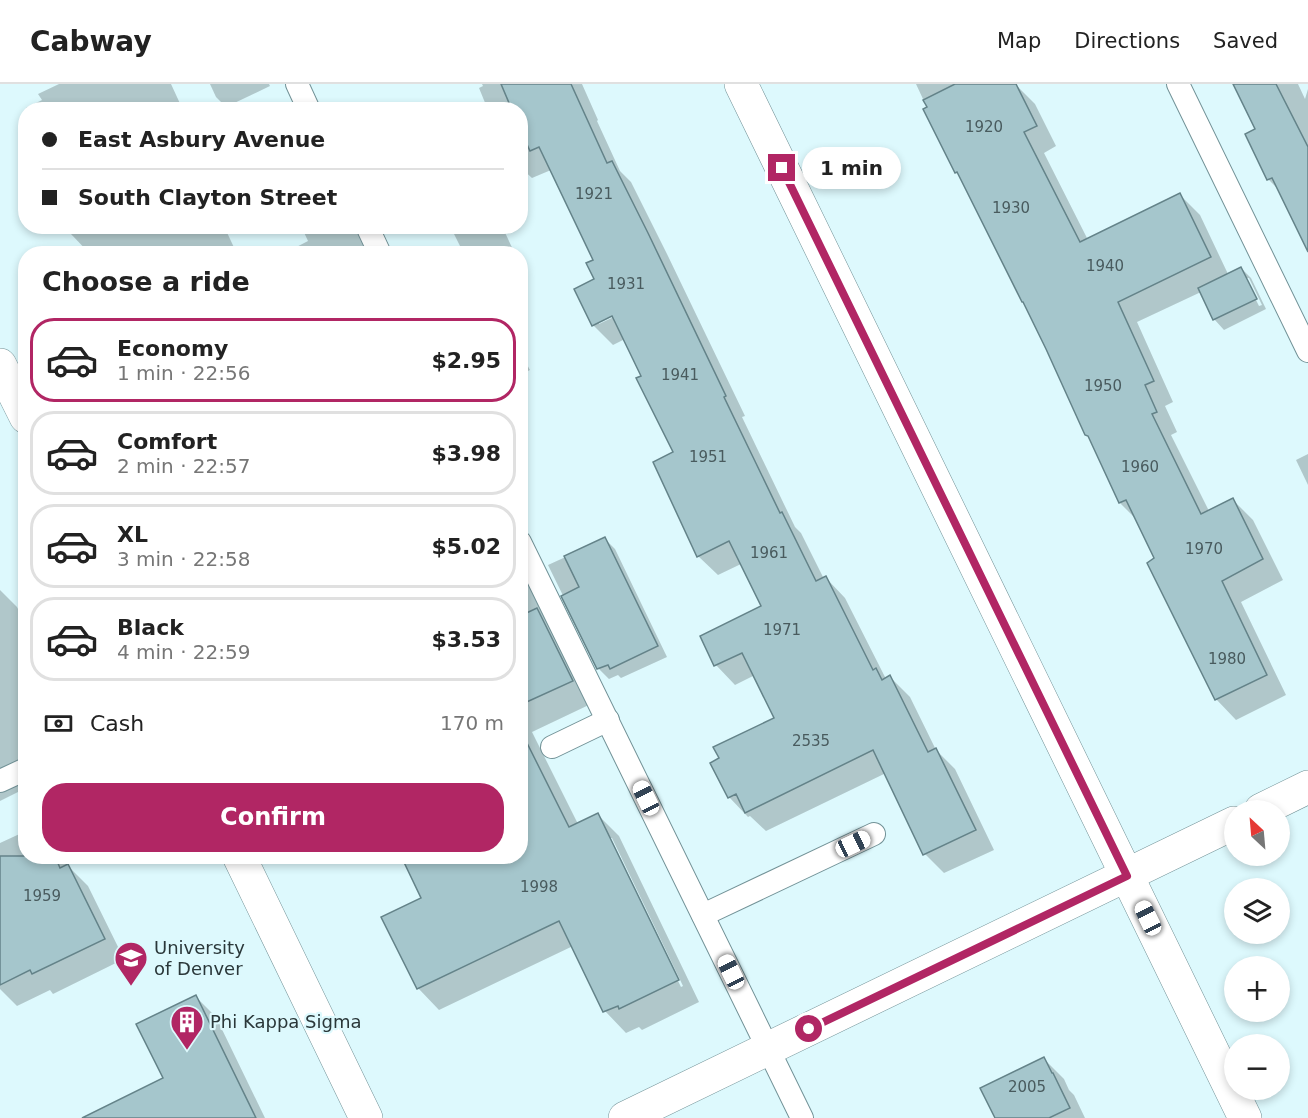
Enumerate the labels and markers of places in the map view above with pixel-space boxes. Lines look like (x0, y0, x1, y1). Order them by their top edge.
place label: University of Denver (154, 937, 245, 979)
school or university icon: University of Denver (113, 940, 149, 987)
building icon: Phi Kappa Sigma (169, 1004, 205, 1051)
place label: Phi Kappa Sigma (210, 1011, 362, 1032)

